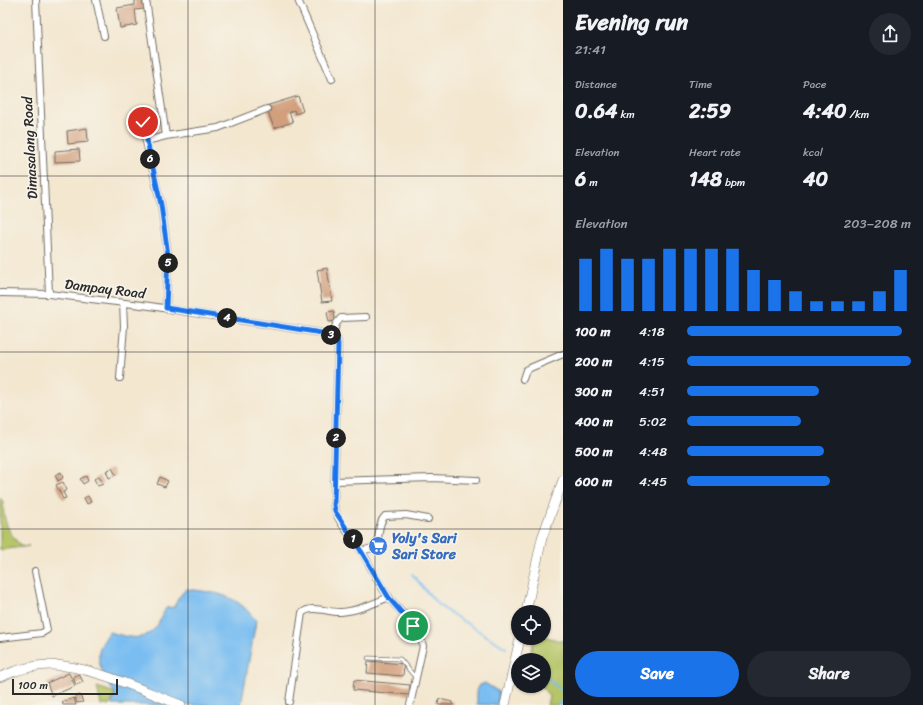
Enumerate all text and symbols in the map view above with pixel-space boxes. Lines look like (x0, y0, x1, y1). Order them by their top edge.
text: Evening run (575, 3, 688, 42)
button: share (869, 13, 911, 55)
text: 21:41 (575, 38, 606, 61)
text: Distance (575, 75, 617, 94)
text: Time (689, 75, 712, 94)
text: Pace (803, 75, 826, 94)
street label: Dimasalang Road (15, 94, 45, 200)
text: 0.64 (575, 94, 618, 129)
text: 2:59 (689, 94, 731, 129)
text: 4:40 (803, 94, 847, 129)
pin (126, 105, 160, 139)
text: km (618, 105, 635, 124)
text: /km (847, 105, 869, 124)
icon: check (132, 111, 154, 133)
text: Elevation (575, 143, 620, 162)
text: Heart rate (689, 143, 741, 162)
text: kcal (803, 143, 823, 162)
pin: 6 (140, 149, 160, 169)
text: 6 (147, 149, 153, 168)
text: 6 (575, 162, 586, 197)
text: 148 (689, 162, 722, 197)
text: 40 (803, 162, 828, 197)
text: m (586, 173, 598, 192)
text: bpm (722, 173, 745, 192)
text: Elevation (575, 212, 628, 235)
text: 203–208 m (844, 212, 911, 235)
pin: 5 (158, 253, 178, 273)
text: 5 (165, 253, 171, 272)
street label: Dampay Road (63, 272, 148, 307)
pin: 4 (217, 308, 237, 328)
text: 4 (224, 308, 230, 327)
text: 100 m (575, 320, 610, 343)
text: 4:18 (639, 320, 664, 343)
pin: 3 (321, 325, 341, 345)
text: 3 (328, 325, 334, 344)
text: 200 m (575, 350, 612, 373)
text: 4:15 (639, 350, 665, 373)
text: 300 m (575, 380, 612, 403)
text: 4:51 (639, 380, 665, 403)
text: 400 m (575, 410, 613, 433)
text: 5:02 (639, 410, 667, 433)
pin: 2 (326, 428, 346, 448)
text: 2 (333, 428, 339, 447)
text: 500 m (575, 440, 613, 463)
text: 4:48 (639, 440, 667, 463)
text: 600 m (575, 470, 612, 493)
text: 4:45 (639, 470, 667, 493)
place label: Yoly's Sari Sari Store (391, 526, 458, 567)
pin: 1 (343, 529, 363, 549)
text: 1 (351, 529, 355, 548)
supermarket icon: Yoly's Sari Sari Store (367, 535, 389, 557)
map controls (511, 605, 551, 693)
button: locate (511, 605, 551, 645)
pin (396, 609, 430, 643)
icon: arrive (402, 615, 424, 637)
button: Save (575, 651, 739, 697)
button: Share (747, 651, 911, 697)
button: layers (511, 653, 551, 693)
text: 100 m (18, 676, 48, 695)
scale bar (12, 677, 118, 696)

